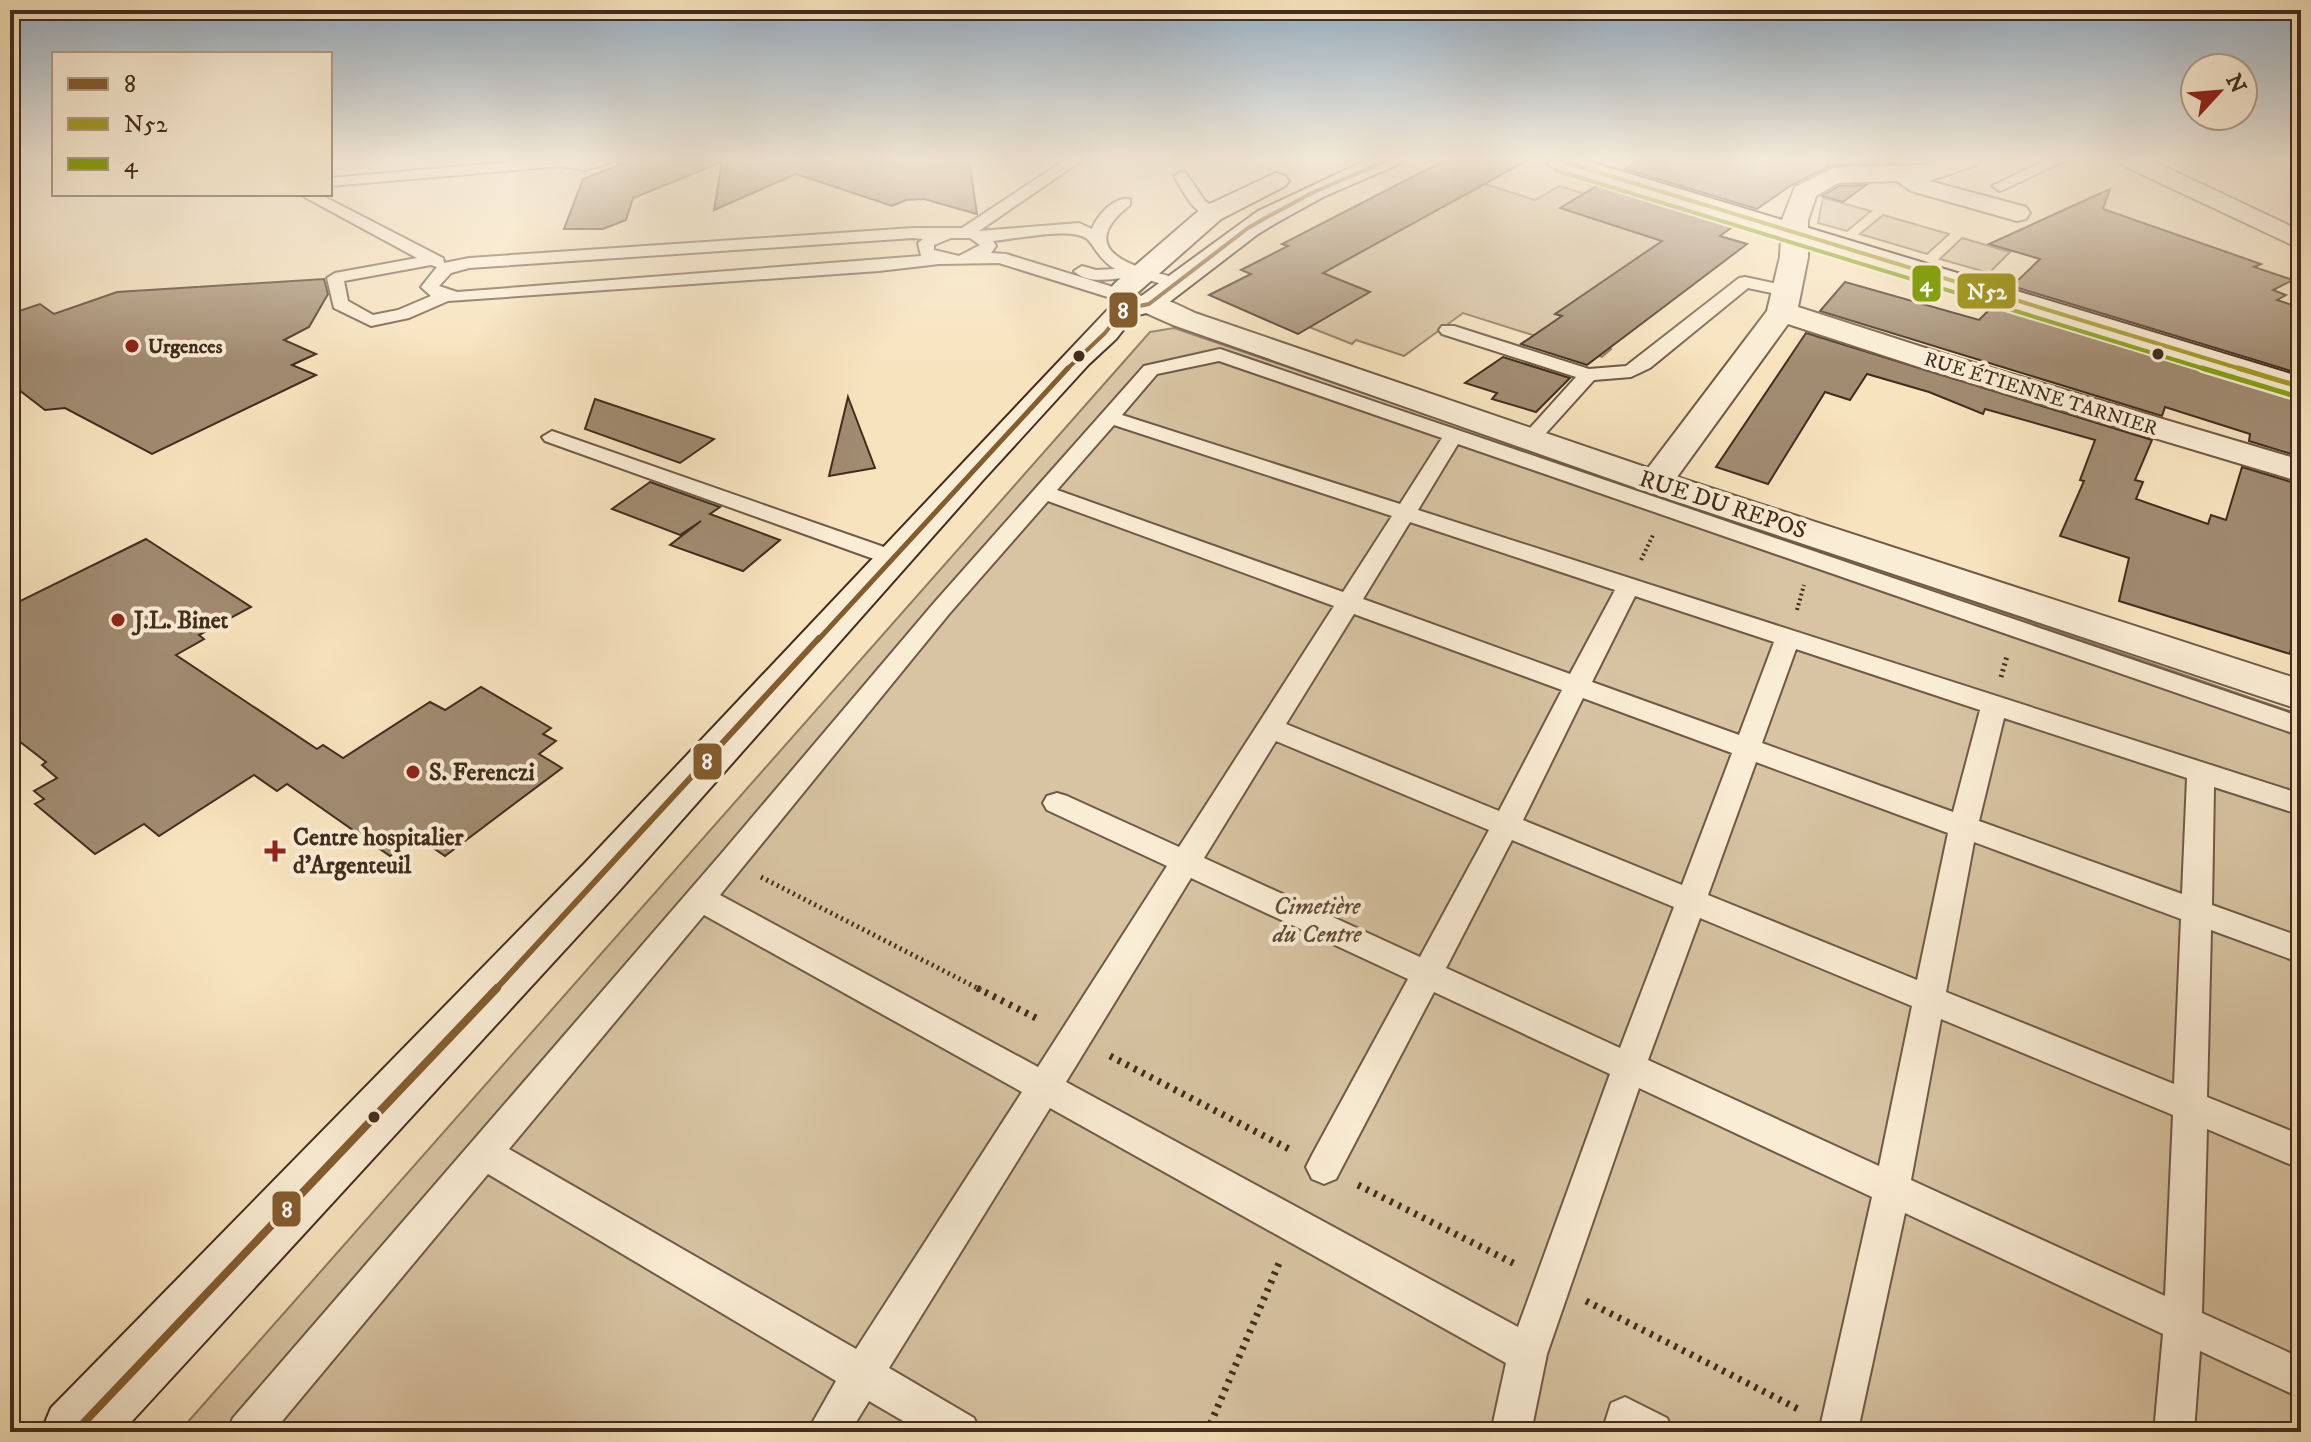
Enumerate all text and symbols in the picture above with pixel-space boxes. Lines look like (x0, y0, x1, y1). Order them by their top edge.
legend (52, 52, 332, 196)
north arrow (2179, 52, 2259, 132)
text: 8 (124, 70, 136, 100)
text: N (2220, 70, 2252, 98)
text: N52 (124, 110, 168, 140)
text: 4 (124, 150, 139, 180)
line badge: 4 (1911, 264, 1942, 303)
text: 4 (1920, 271, 1934, 298)
line badge: N52 (1956, 272, 2017, 310)
text: N52 (1967, 279, 2008, 306)
line badge: 8 (1108, 291, 1139, 329)
text: 8 (1117, 298, 1129, 325)
place label: Urgences (148, 335, 223, 360)
marker: Urgences (123, 337, 141, 355)
unlabelled marker (2150, 346, 2166, 362)
street label: RUE ÉTIENNE TARNIER (1921, 347, 2160, 442)
unlabelled marker (1071, 348, 1087, 364)
street label: RUE DU REPOS (1635, 464, 1810, 546)
place label: J.L. Binet (131, 606, 229, 636)
marker: J.L. Binet (109, 611, 127, 629)
line badge: 8 (692, 742, 723, 781)
text: 8 (701, 749, 713, 776)
place label: S. Ferenczi (429, 758, 535, 788)
marker: S. Ferenczi (404, 763, 422, 781)
place label: Centre hospitalier d'Argenteuil (293, 823, 465, 881)
marker: Centre hospitalier d'Argenteuil (264, 840, 286, 862)
park label: Cimetière du Centre (1272, 892, 1362, 950)
unlabelled marker (366, 1109, 382, 1125)
line badge: 8 (271, 1190, 302, 1228)
text: 8 (281, 1197, 293, 1224)

